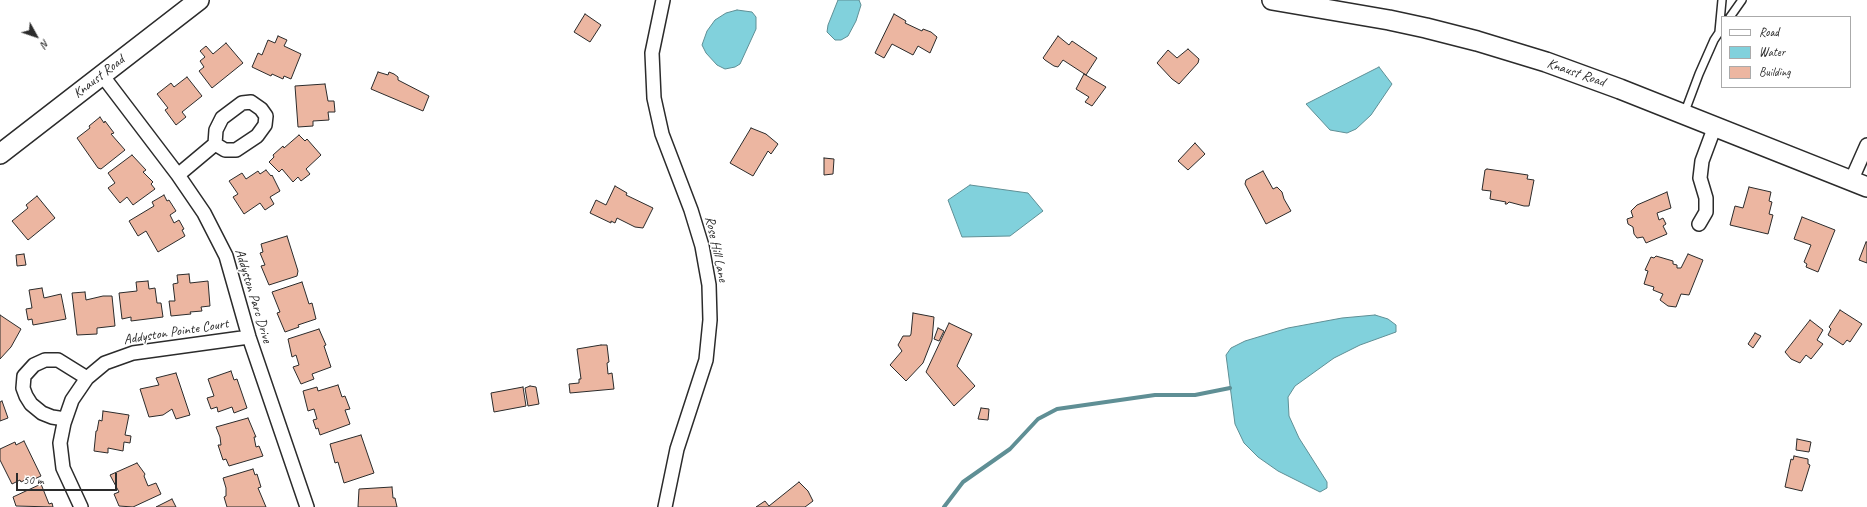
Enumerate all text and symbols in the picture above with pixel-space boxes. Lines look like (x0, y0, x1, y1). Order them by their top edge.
north arrow (16, 16, 56, 56)
legend (1721, 16, 1851, 88)
text: Road (1759, 24, 1779, 40)
text: N (38, 37, 53, 51)
text: Water (1759, 44, 1785, 60)
street label: Knaust Road (70, 52, 128, 102)
street label: Knaust Road (1545, 55, 1607, 91)
text: Building (1759, 64, 1791, 80)
street label: Rose Hill Lane (701, 215, 731, 283)
street label: Addyston Parc Drive (231, 247, 275, 345)
street label: Addyston Pointe Court (122, 315, 230, 349)
scale bar (18, 465, 119, 491)
text: 50 m (23, 472, 43, 488)

